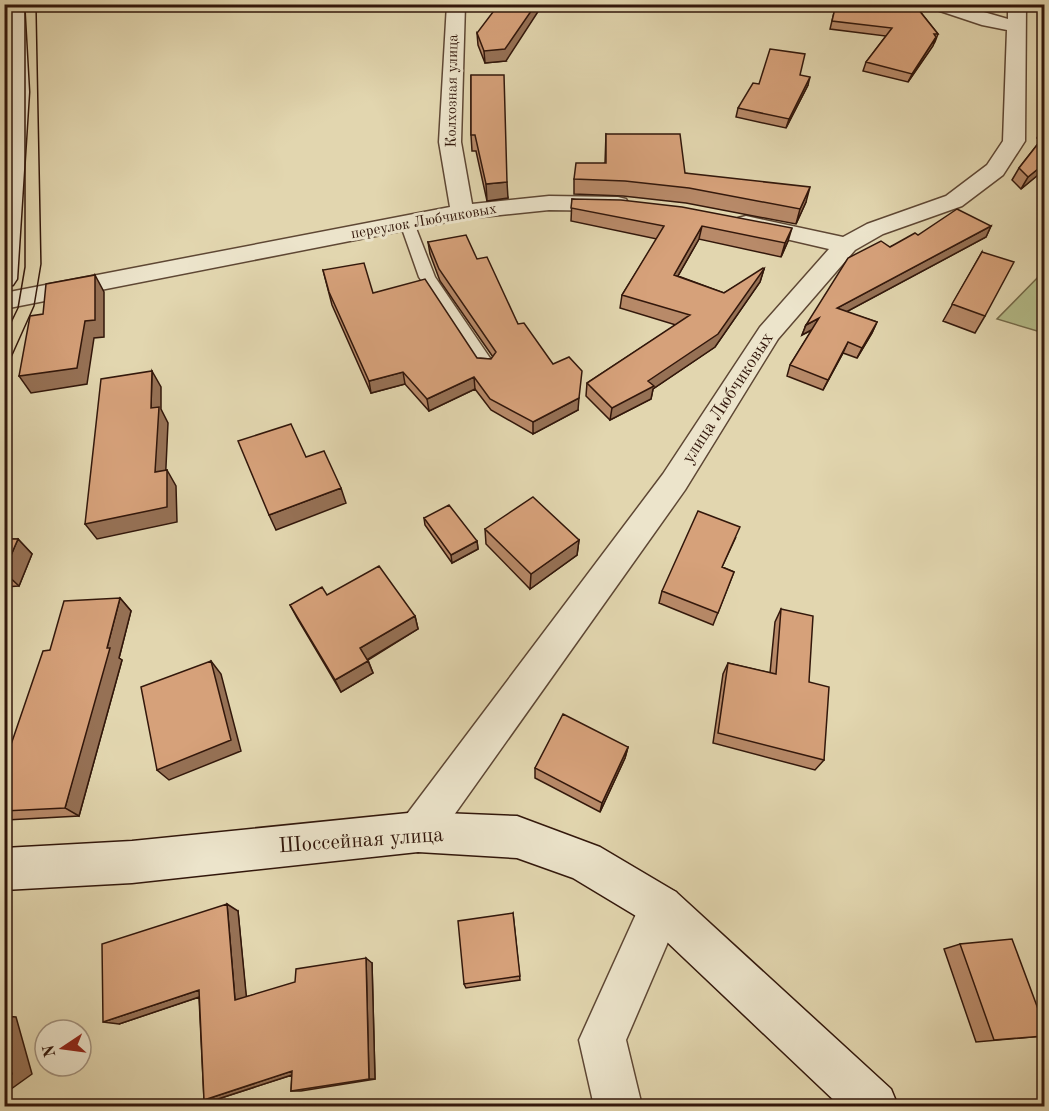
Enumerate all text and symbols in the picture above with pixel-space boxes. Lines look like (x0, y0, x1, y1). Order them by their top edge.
street label: Колхозная улица (445, 34, 461, 148)
street label: переулок Любчиковых (350, 202, 498, 242)
street label: улица Любчиковых (679, 329, 777, 467)
street label: Шоссейная улица (278, 825, 444, 857)
north arrow (33, 1018, 93, 1078)
text: N (41, 1042, 60, 1059)

